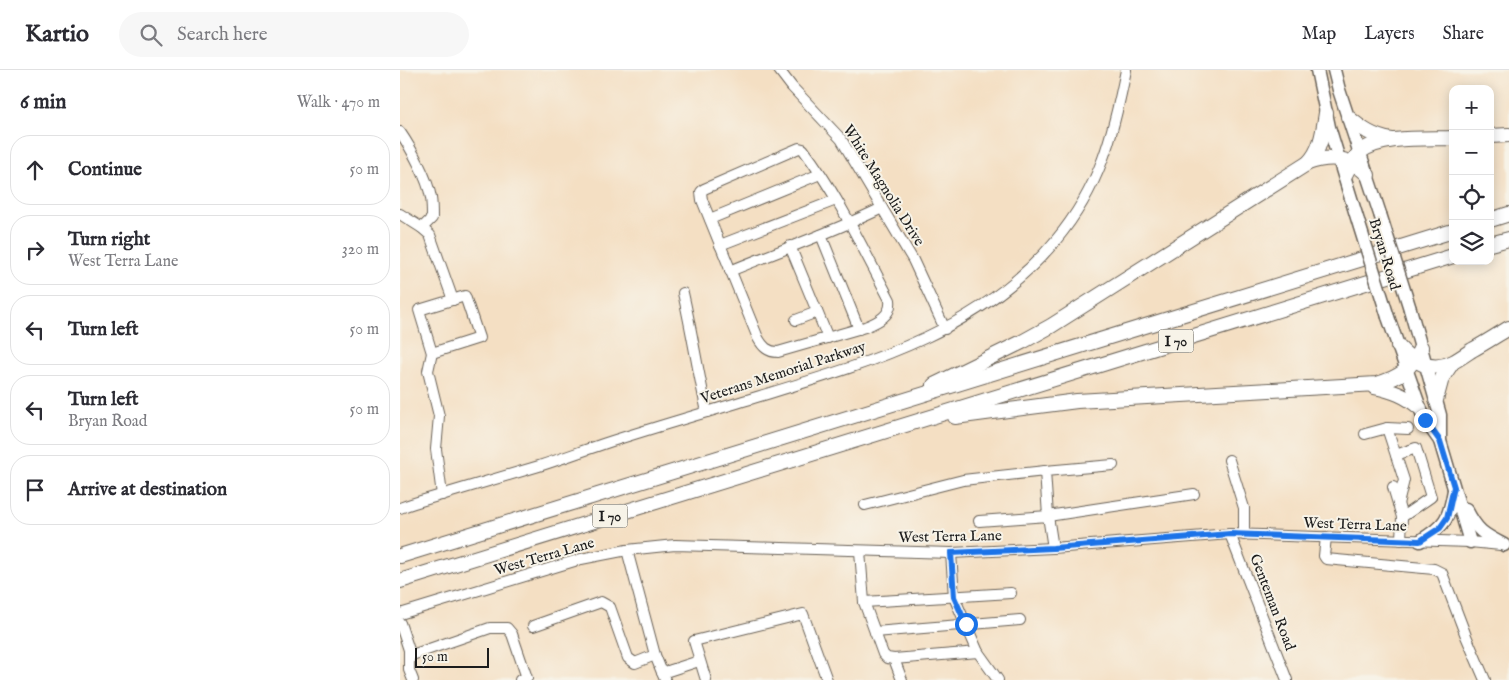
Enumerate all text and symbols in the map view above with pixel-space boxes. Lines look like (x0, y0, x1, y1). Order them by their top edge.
search box (119, 12, 469, 57)
text: Kartio (25, 19, 89, 50)
icon: search (137, 21, 165, 49)
text: Search here (177, 23, 268, 47)
text: Map (1302, 23, 1336, 46)
text: Layers (1364, 23, 1415, 46)
text: Share (1443, 23, 1484, 46)
map controls (1449, 85, 1494, 265)
button: + (1449, 85, 1494, 130)
text: 6 min (20, 89, 66, 116)
text: Walk · 470 m (297, 93, 380, 113)
street label: White Magnolia Drive (838, 121, 929, 250)
button: − (1449, 130, 1494, 175)
icon: ahead (21, 156, 49, 184)
text: Continue (68, 158, 142, 182)
text: 50 m (350, 160, 379, 180)
button: locate (1449, 175, 1494, 220)
street label: Bryan Road (1365, 216, 1405, 293)
button: layers (1449, 220, 1494, 265)
text: Turn right (68, 228, 150, 252)
icon: right (21, 236, 49, 264)
text: 320 m (342, 240, 379, 260)
text: West Terra Lane (68, 252, 178, 272)
icon: left (21, 316, 49, 344)
text: Turn left (68, 318, 139, 342)
text: 50 m (350, 320, 379, 340)
road number: I 70 (1158, 330, 1194, 352)
street label: Veterans Memorial Parkway (697, 337, 869, 408)
text: Turn left (68, 388, 139, 412)
icon: left (21, 396, 49, 424)
text: 50 m (350, 400, 379, 420)
route end (1414, 409, 1437, 432)
text: Bryan Road (68, 412, 147, 432)
icon: arrive (21, 476, 49, 504)
text: Arrive at destination (68, 478, 227, 502)
road number: I 70 (592, 504, 628, 528)
street label: West Terra Lane (1303, 513, 1407, 536)
street label: West Terra Lane (898, 526, 1002, 547)
street label: West Terra Lane (492, 533, 597, 580)
street label: Genteman Road (1245, 551, 1300, 654)
route start (955, 613, 978, 636)
scale bar (415, 645, 489, 668)
text: 50 m (422, 648, 448, 666)

